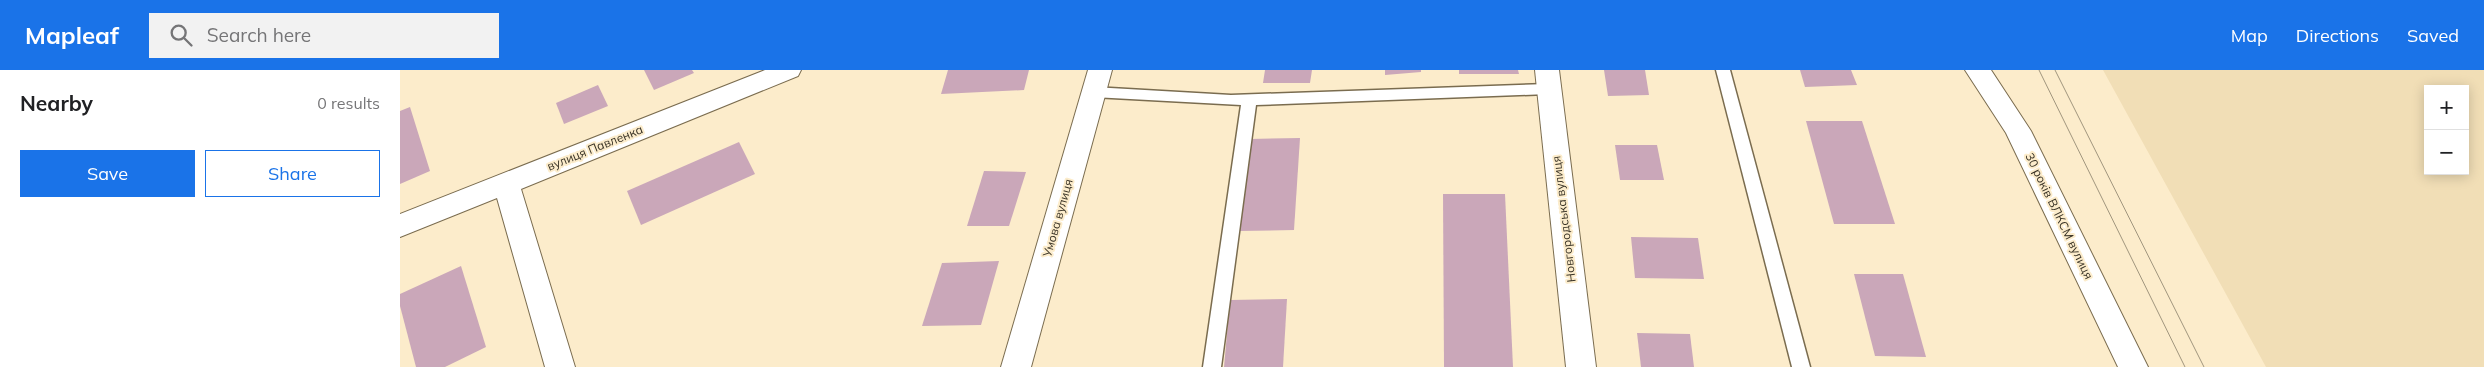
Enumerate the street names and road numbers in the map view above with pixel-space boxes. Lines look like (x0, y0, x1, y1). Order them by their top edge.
street label: вулиця Павленка (545, 121, 645, 174)
street label: 30 років ВЛКСМ вулиця (2022, 150, 2097, 281)
street label: Новгородська вулиця (1548, 155, 1579, 283)
street label: Умова вулиця (1039, 177, 1076, 260)

